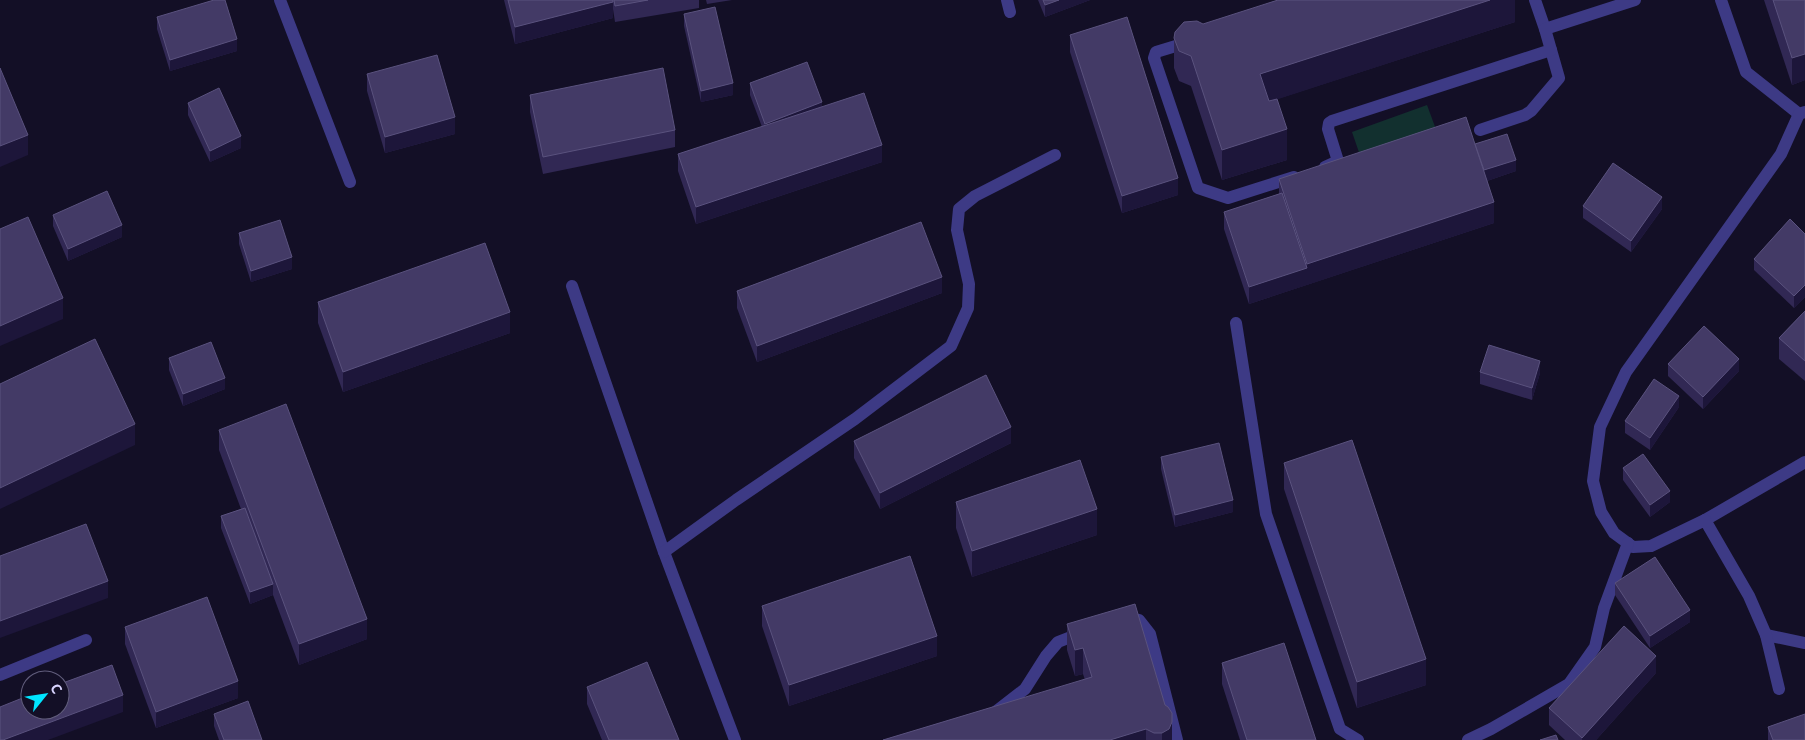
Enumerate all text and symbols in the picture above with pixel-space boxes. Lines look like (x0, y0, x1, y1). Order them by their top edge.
north arrow (20, 670, 70, 720)
text: С (46, 680, 67, 697)

